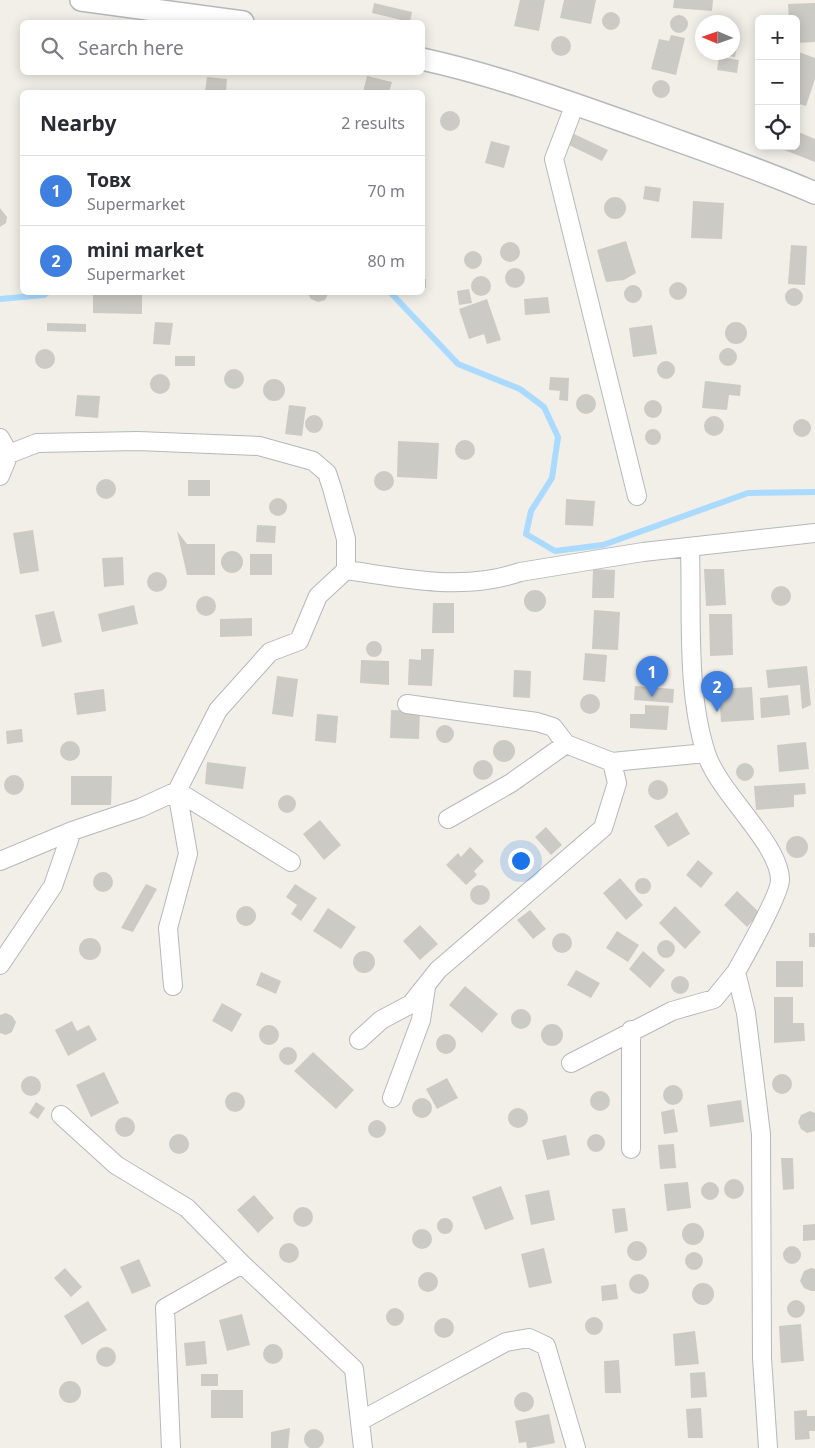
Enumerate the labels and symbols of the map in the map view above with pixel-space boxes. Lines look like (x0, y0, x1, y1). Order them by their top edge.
north arrow (695, 15, 740, 60)
pin: 1 (636, 656, 668, 697)
pin: 2 (701, 671, 733, 712)
your location (508, 848, 534, 874)

